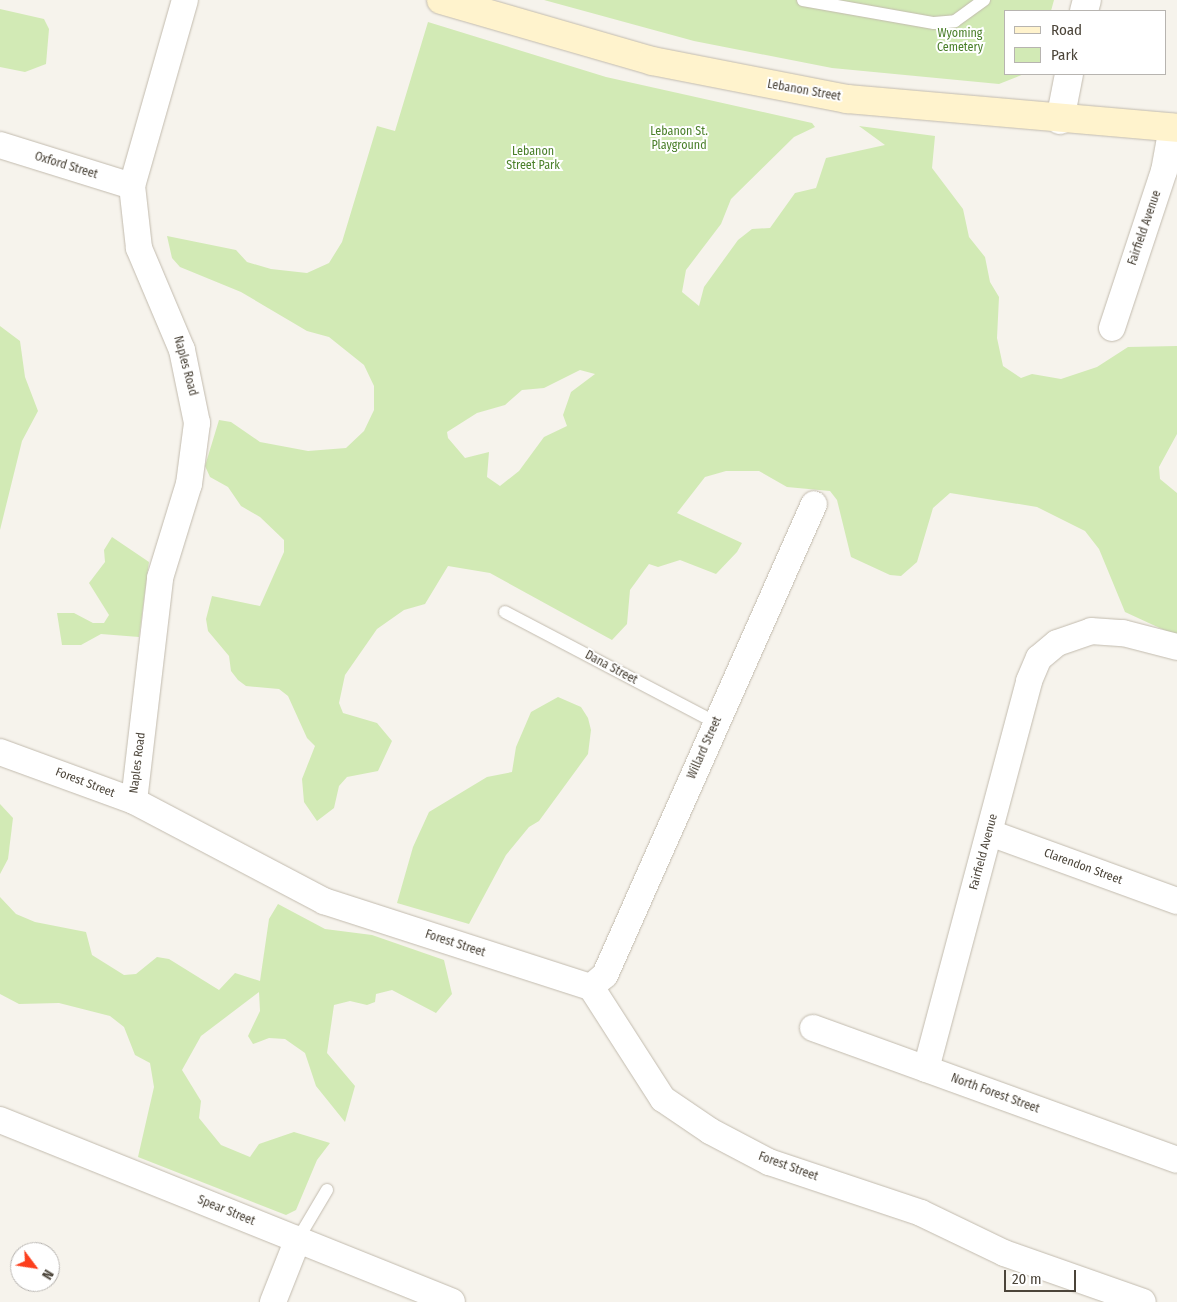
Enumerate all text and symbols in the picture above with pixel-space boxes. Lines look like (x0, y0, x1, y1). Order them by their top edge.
legend (1004, 10, 1167, 75)
text: Road (1051, 21, 1082, 39)
park label: Wyoming Cemetery (937, 27, 983, 55)
text: Park (1051, 46, 1078, 64)
street label: Lebanon Street (766, 77, 842, 105)
park label: Lebanon St. Playground (650, 125, 708, 153)
park label: Lebanon Street Park (506, 145, 560, 173)
street label: Oxford Street (33, 150, 99, 182)
street label: Fairfield Avenue (1125, 189, 1165, 267)
street label: Naples Road (170, 334, 200, 398)
street label: Dana Street (582, 648, 640, 688)
street label: Willard Street (685, 715, 725, 781)
street label: Naples Road (127, 732, 149, 794)
street label: Forest Street (53, 765, 117, 801)
street label: Fairfield Avenue (967, 812, 1001, 892)
street label: Clarendon Street (1042, 846, 1124, 888)
street label: Forest Street (423, 928, 487, 960)
street label: North Forest Street (949, 1071, 1041, 1117)
street label: Forest Street (756, 1150, 820, 1184)
street label: Spear Street (195, 1193, 257, 1229)
north arrow (10, 1242, 60, 1292)
scale bar (1007, 1260, 1080, 1292)
text: N (38, 1266, 57, 1282)
text: 20 m (1012, 1270, 1042, 1288)

